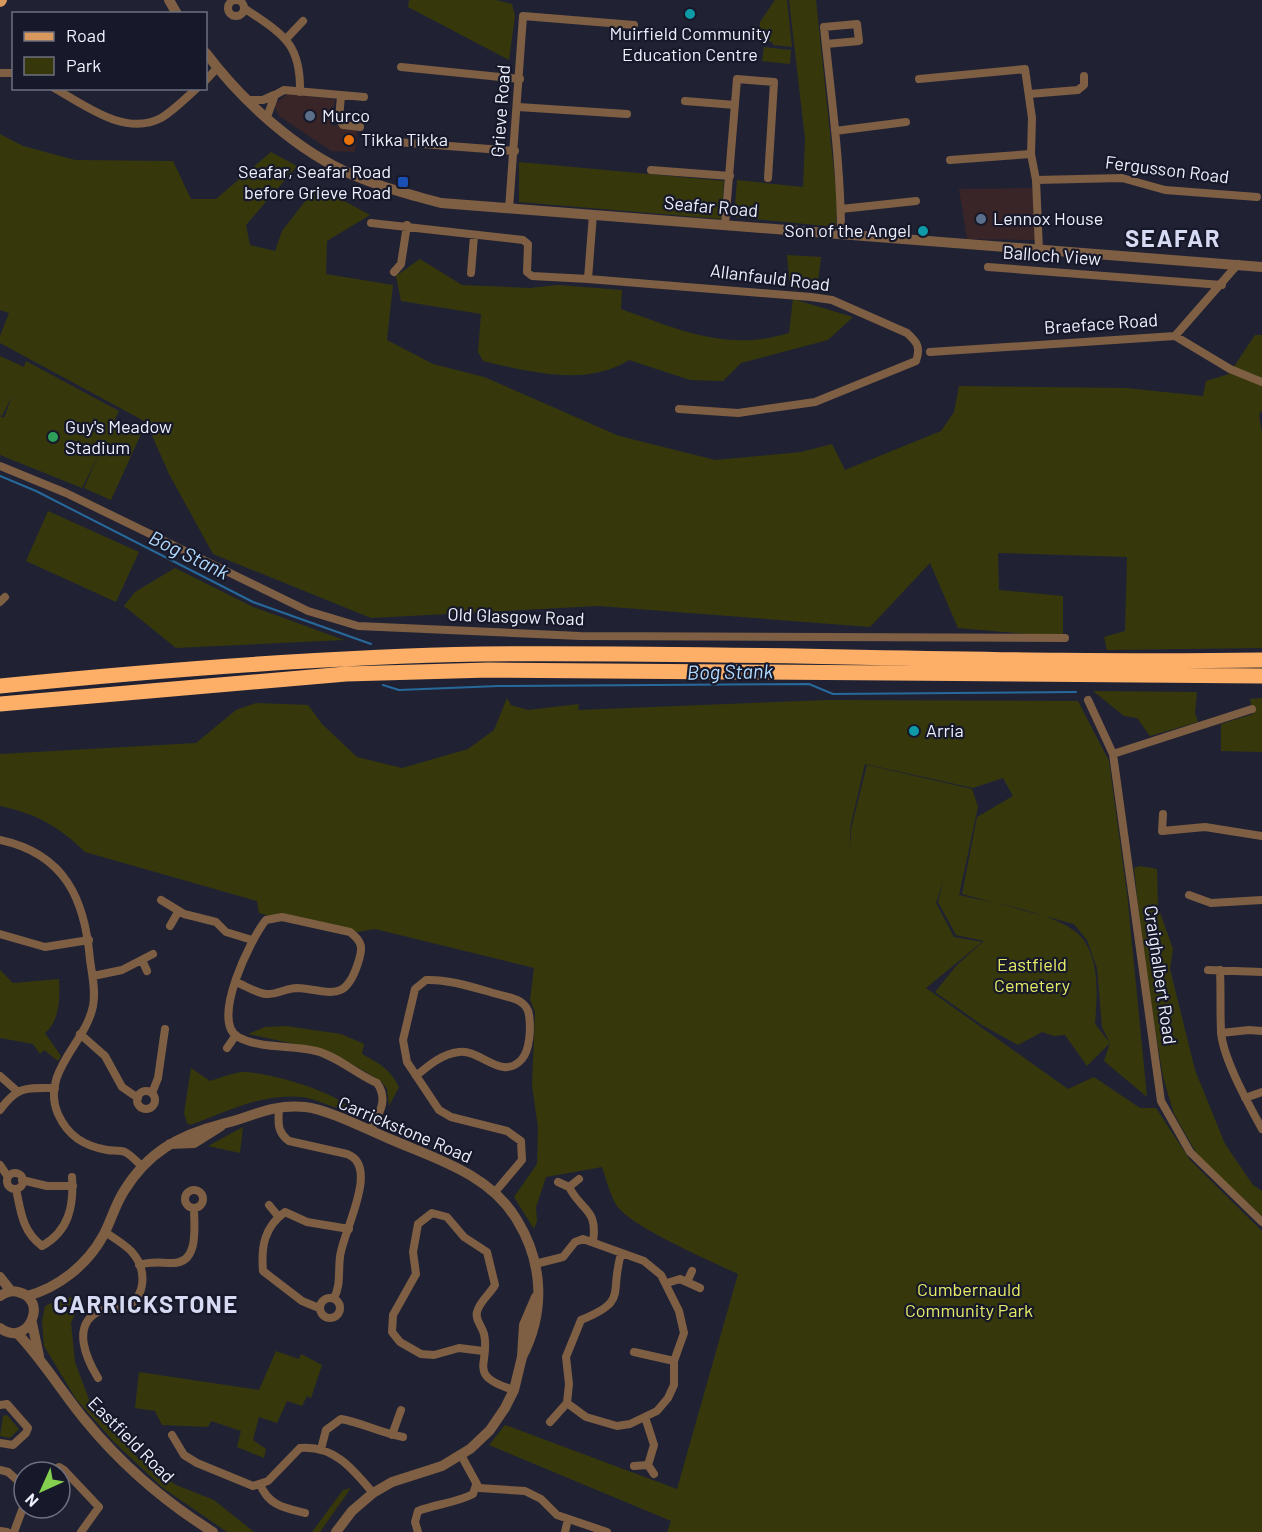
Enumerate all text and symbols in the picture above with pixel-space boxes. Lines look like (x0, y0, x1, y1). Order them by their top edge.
marker: Muirfield Community Education Centre (683, 7, 697, 21)
legend (12, 12, 207, 90)
place label: Muirfield Community Education Centre (609, 22, 771, 65)
text: Road (66, 24, 106, 46)
text: Park (66, 54, 101, 76)
street label: Grieve Road (486, 64, 514, 158)
place label: Murco (322, 104, 370, 126)
marker: Murco (303, 109, 317, 123)
place label: Tikka Tikka (361, 128, 448, 150)
marker: Tikka Tikka (342, 133, 356, 147)
street label: Fergusson Road (1104, 150, 1230, 188)
place label: Seafar, Seafar Road before Grieve Road (238, 160, 391, 203)
marker: Seafar, Seafar Road before Grieve Road (396, 175, 410, 189)
street label: Seafar Road (663, 191, 759, 221)
place label: Lennox House (993, 207, 1103, 229)
marker: Lennox House (974, 212, 988, 226)
place label: Son of the Angel (784, 219, 911, 241)
district label: SEAFAR (1125, 223, 1221, 252)
marker: Son of the Angel (916, 224, 930, 238)
street label: Balloch View (1002, 241, 1102, 269)
street label: Allanfauld Road (709, 259, 831, 295)
street label: Braeface Road (1043, 308, 1159, 338)
place label: Guy's Meadow Stadium (65, 415, 172, 458)
marker: Guy's Meadow Stadium (46, 430, 60, 444)
water label: Bog Stank (146, 524, 234, 584)
street label: Old Glasgow Road (447, 603, 585, 629)
water label: Bog Stank (687, 658, 773, 684)
place label: Arria (926, 719, 964, 741)
marker: Arria (907, 724, 921, 738)
street label: Craighalbert Road (1140, 904, 1182, 1046)
park label: Eastfield Cemetery (994, 953, 1070, 996)
street label: Carrickstone Road (335, 1091, 476, 1167)
park label: Cumbernauld Community Park (905, 1278, 1033, 1321)
district label: CARRICKSTONE (53, 1289, 239, 1318)
street label: Eastfield Road (84, 1391, 180, 1487)
north arrow (12, 1460, 72, 1520)
text: N (21, 1490, 42, 1511)

